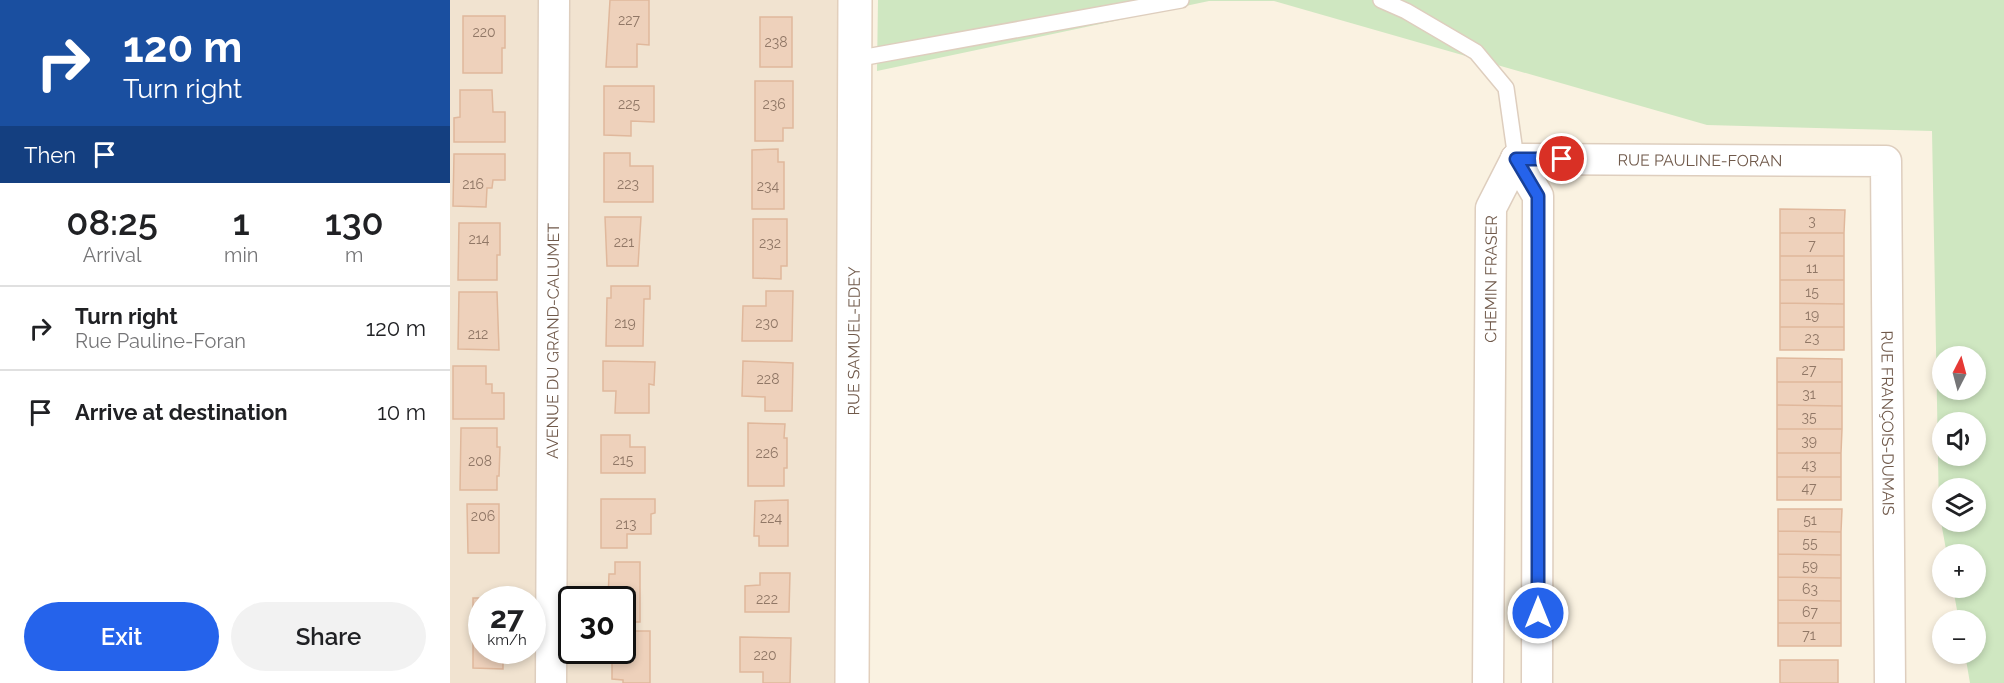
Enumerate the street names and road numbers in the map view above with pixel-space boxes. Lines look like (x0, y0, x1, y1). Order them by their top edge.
street label: RUE PAULINE-FORAN (1617, 150, 1783, 170)
street label: CHEMIN FRASER (1481, 215, 1500, 343)
street label: AVENUE DU GRAND-CALUMET (542, 223, 563, 459)
street label: RUE SAMUEL-EDEY (844, 266, 863, 416)
street label: RUE FRANÇOIS-DUMAIS (1878, 330, 1898, 516)

